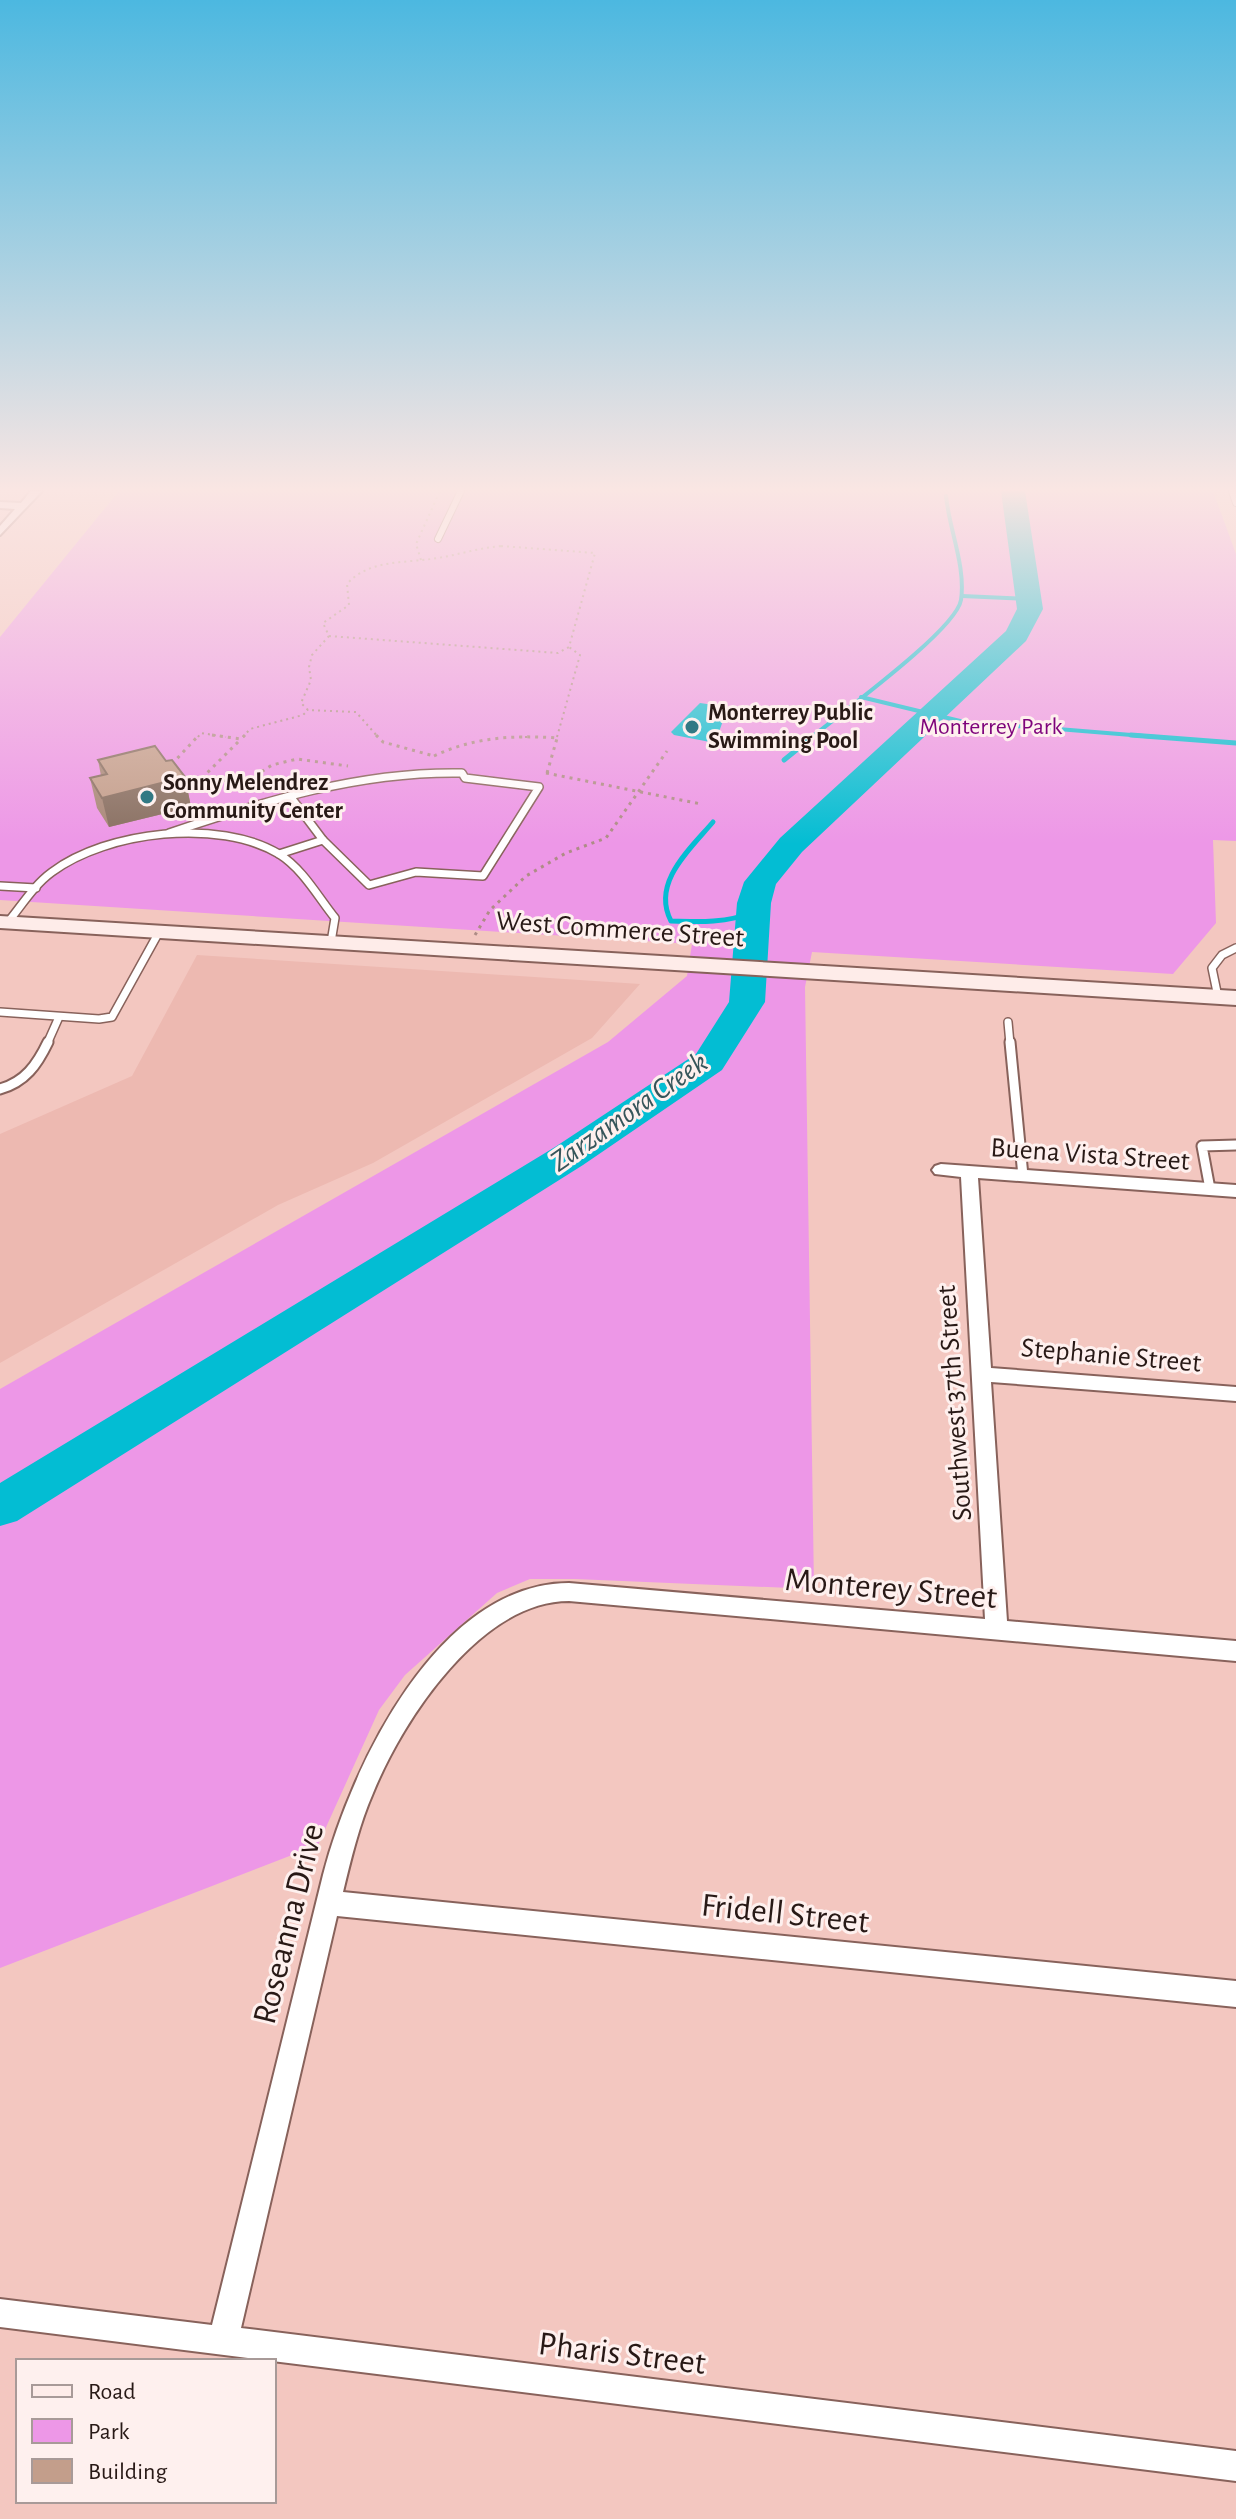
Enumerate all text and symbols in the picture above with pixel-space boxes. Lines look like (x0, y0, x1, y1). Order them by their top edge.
place label: Monterrey Public Swimming Pool (708, 701, 873, 753)
park label: Monterrey Park (920, 715, 1063, 739)
marker: Monterrey Public Swimming Pool (683, 718, 701, 736)
place label: Sonny Melendrez Community Center (163, 771, 343, 823)
marker: Sonny Melendrez Community Center (138, 788, 156, 806)
street label: West Commerce Street (495, 907, 745, 953)
water label: Zarzamora Creek (545, 1047, 713, 1177)
street label: Buena Vista Street (990, 1134, 1191, 1176)
street label: Southwest 37th Street (933, 1284, 977, 1522)
street label: Stephanie Street (1020, 1334, 1202, 1378)
street label: Monterey Street (783, 1563, 999, 1615)
street label: Roseanna Drive (248, 1821, 330, 2027)
street label: Fridell Street (699, 1888, 871, 1940)
street label: Pharis Street (536, 2327, 708, 2381)
legend (16, 2359, 276, 2503)
text: Road (88, 2380, 136, 2404)
text: Park (88, 2420, 129, 2444)
text: Building (88, 2460, 167, 2484)

